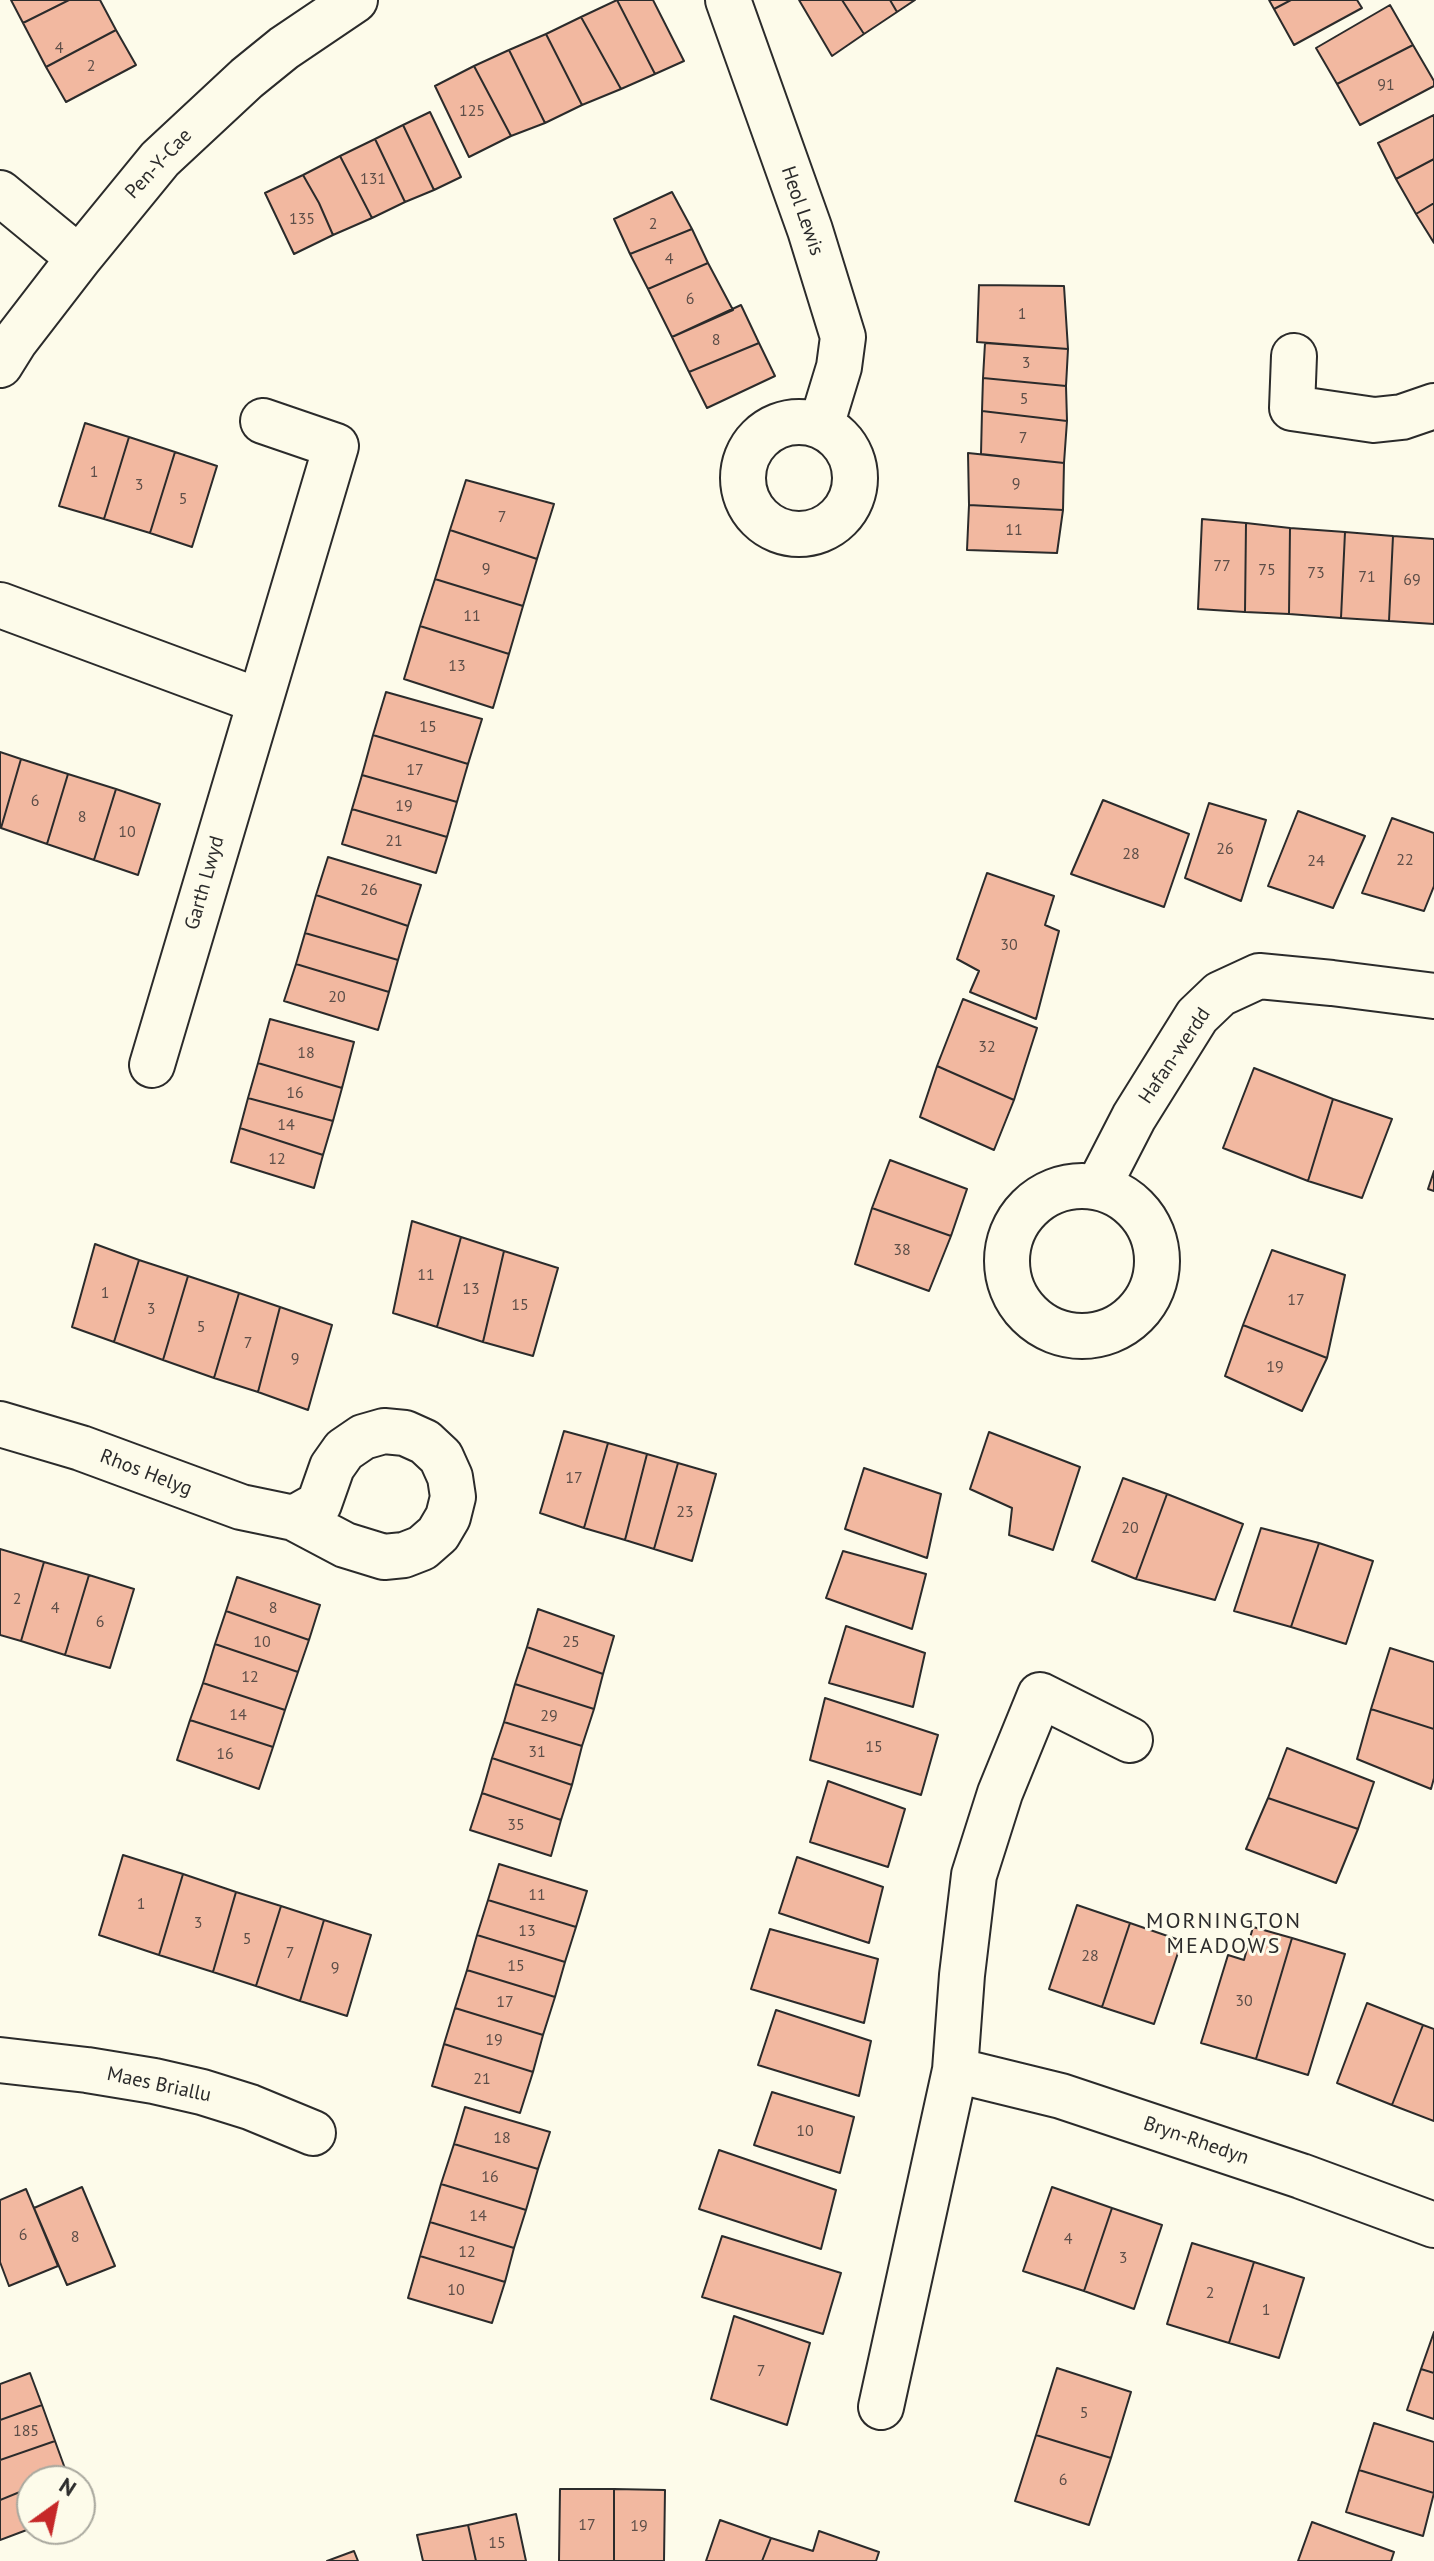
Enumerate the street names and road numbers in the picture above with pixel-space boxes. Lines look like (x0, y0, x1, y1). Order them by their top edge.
street label: Pen-Y-Cae (121, 124, 197, 204)
street label: Heol Lewis (776, 163, 828, 259)
street label: Garth Lwyd (180, 833, 230, 933)
street label: Hafan-werdd (1134, 1003, 1216, 1109)
street label: Rhos Helyg (97, 1444, 195, 1502)
street label: Maes Briallu (105, 2062, 213, 2108)
street label: Bryn-Rhedyn (1140, 2112, 1252, 2170)

